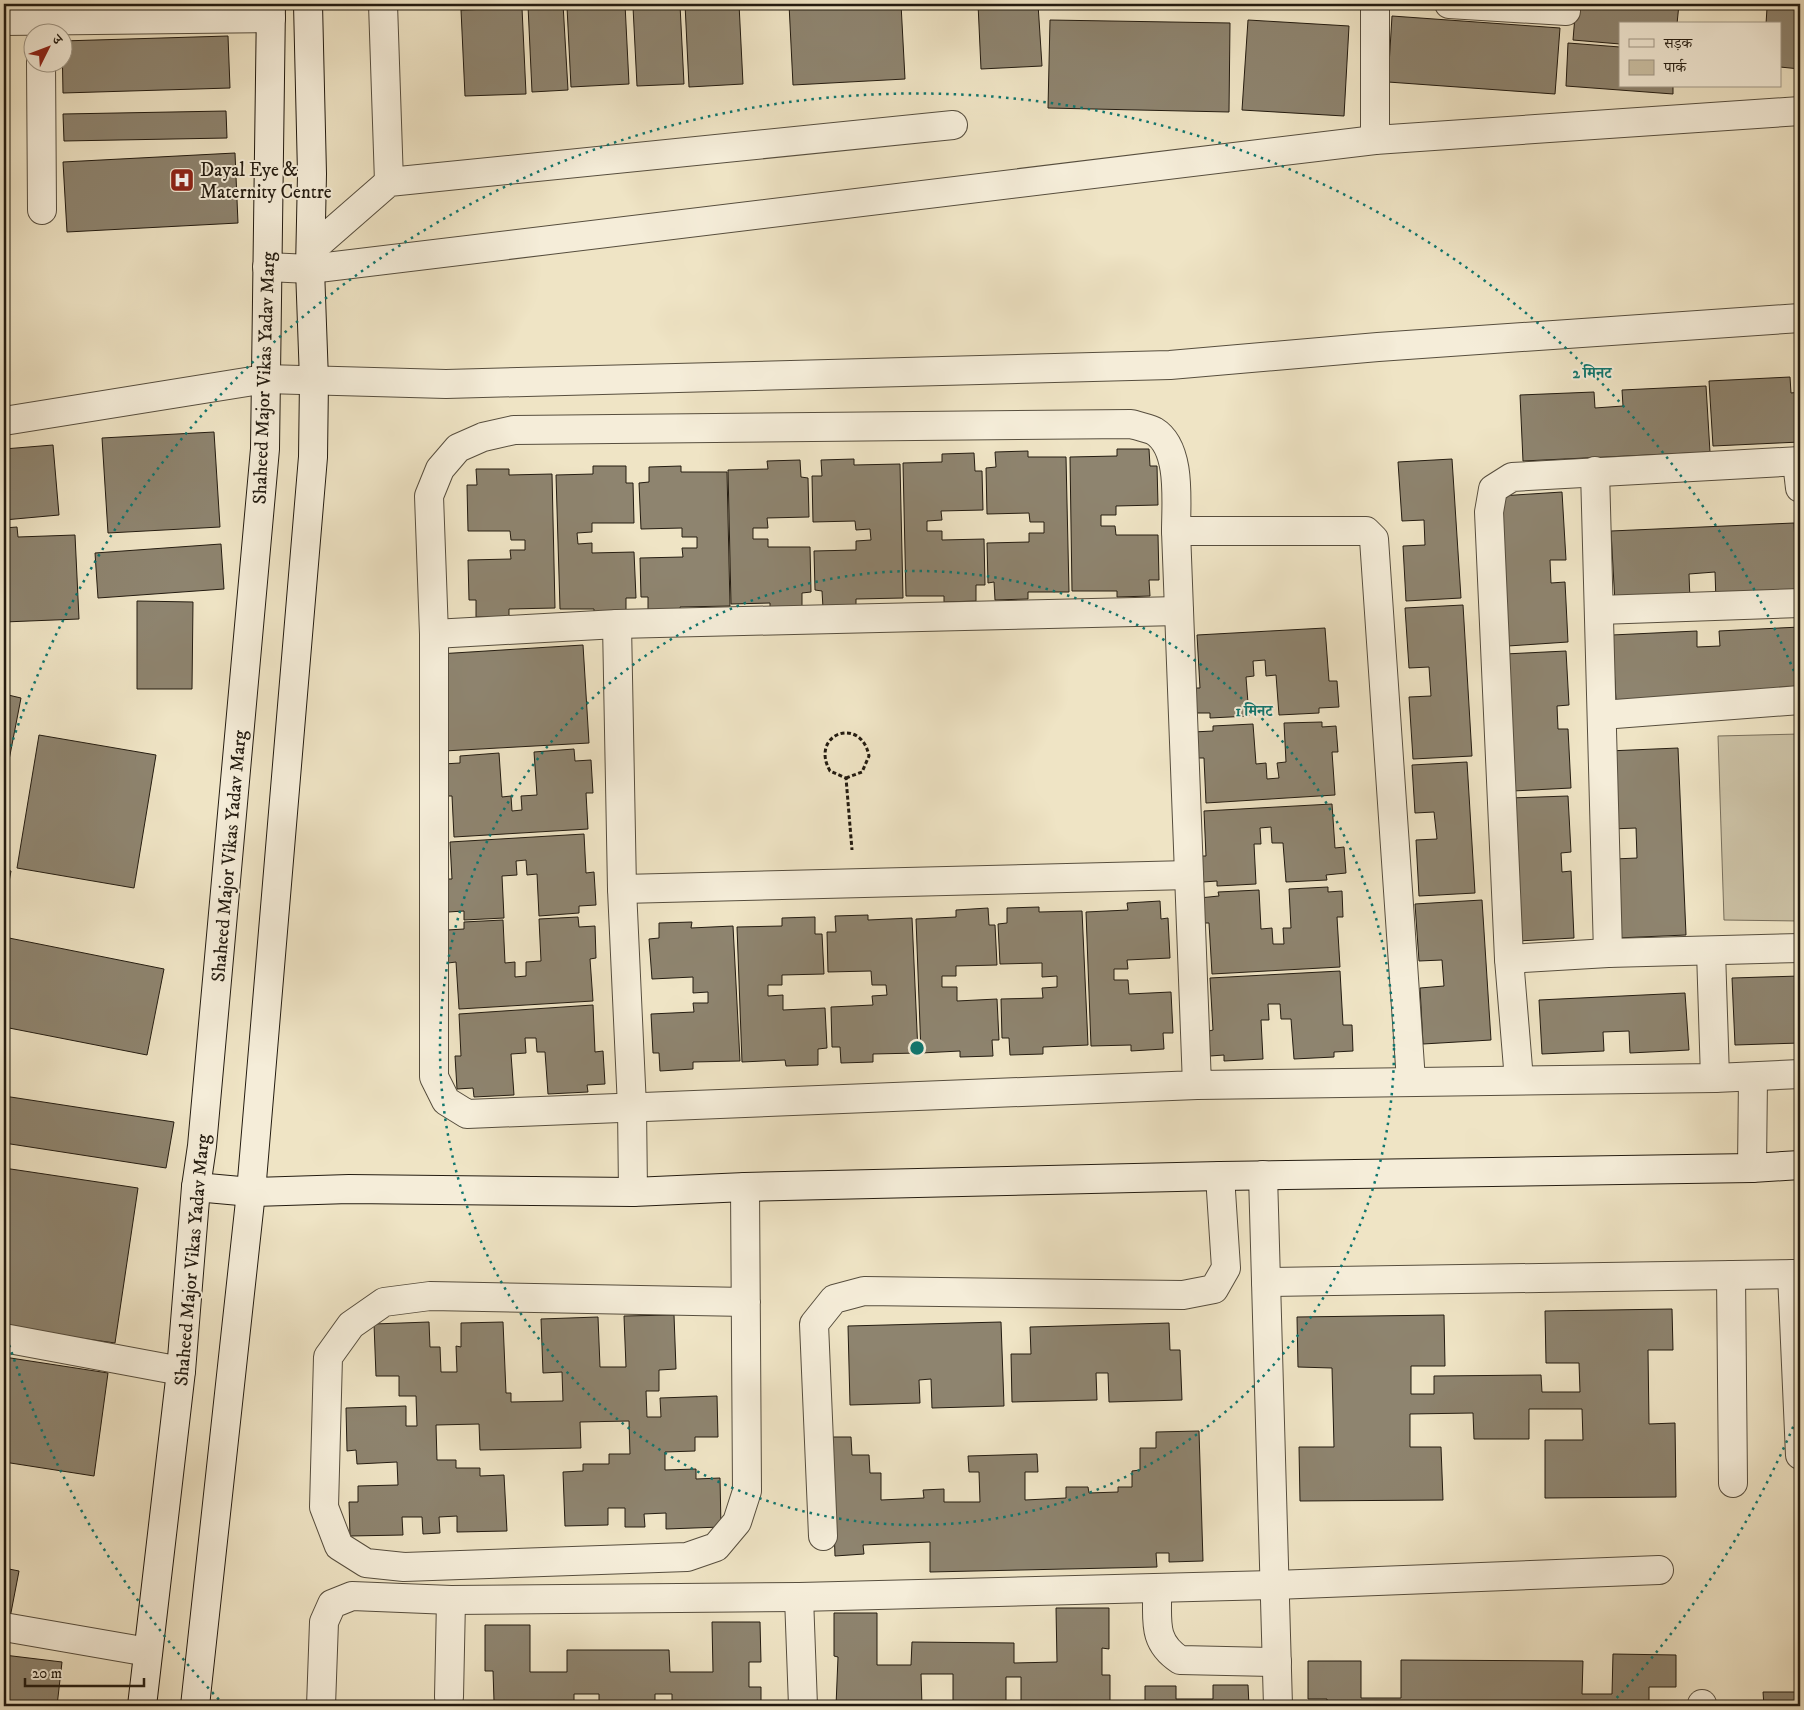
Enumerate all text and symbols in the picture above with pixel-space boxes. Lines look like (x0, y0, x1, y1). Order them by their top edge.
north arrow (22, 22, 72, 72)
legend (1619, 22, 1782, 88)
text: उ (47, 31, 67, 49)
text: सड़क (1663, 34, 1693, 53)
text: पार्क (1663, 58, 1687, 77)
place label: Dayal Eye & Maternity Centre (200, 159, 332, 204)
hospital icon: Dayal Eye & Maternity Centre (169, 167, 195, 193)
street label: Shaheed Major Vikas Yadav Marg (249, 251, 280, 505)
text: 2 मिनट (1572, 364, 1613, 383)
text: 1 मिनट (1235, 702, 1274, 721)
street label: Shaheed Major Vikas Yadav Marg (207, 728, 252, 983)
centre of rings (908, 1039, 926, 1057)
street label: Shaheed Major Vikas Yadav Marg (170, 1132, 215, 1387)
scale bar (25, 1655, 144, 1687)
text: 20 m (32, 1664, 62, 1683)

